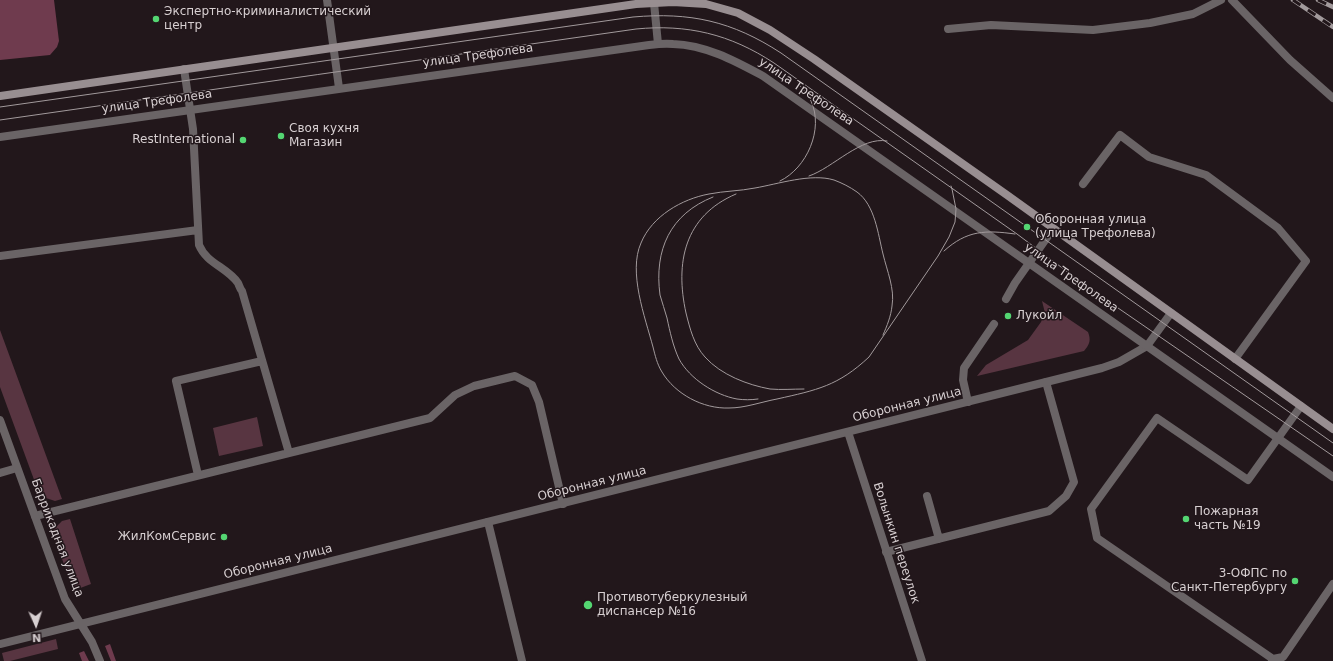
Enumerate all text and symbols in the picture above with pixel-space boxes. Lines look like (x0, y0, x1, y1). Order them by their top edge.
place label: Экспертно-криминалистический центр (164, 5, 371, 33)
marker: Экспертно-криминалистический центр (151, 14, 161, 24)
street label: улица Трефолева (422, 41, 534, 71)
street label: улица Трефолева (756, 55, 856, 129)
street label: улица Трефолева (101, 87, 213, 117)
place label: Своя кухня Магазин (289, 122, 359, 150)
marker: Своя кухня Магазин (276, 131, 286, 141)
place label: RestInternational (132, 133, 235, 147)
marker: RestInternational (238, 135, 248, 145)
place label: Оборонная улица (улица Трефолева) (1035, 213, 1156, 241)
marker: Оборонная улица (улица Трефолева) (1022, 222, 1032, 232)
street label: улица Трефолева (1021, 240, 1121, 316)
place label: Лукойл (1016, 309, 1062, 323)
marker: Лукойл (1003, 311, 1013, 321)
street label: Оборонная улица (851, 385, 963, 425)
street label: Оборонная улица (536, 464, 648, 504)
street label: Баррикадная улица (28, 477, 86, 599)
street label: Волынкин переулок (870, 480, 922, 606)
place label: Пожарная часть №19 (1194, 505, 1261, 533)
marker: Пожарная часть №19 (1181, 514, 1191, 524)
place label: ЖилКомСервис (118, 530, 216, 544)
marker: ЖилКомСервис (219, 532, 229, 542)
street label: Оборонная улица (222, 542, 334, 582)
place label: 3-ОФПС по Санкт-Петербургу (1171, 567, 1287, 595)
marker: 3-ОФПС по Санкт-Петербургу (1290, 576, 1300, 586)
place label: Противотуберкулезный диспансер №16 (597, 591, 748, 619)
marker: Противотуберкулезный диспансер №16 (582, 599, 594, 611)
north arrow (16, 605, 56, 645)
text: N (32, 631, 42, 644)

